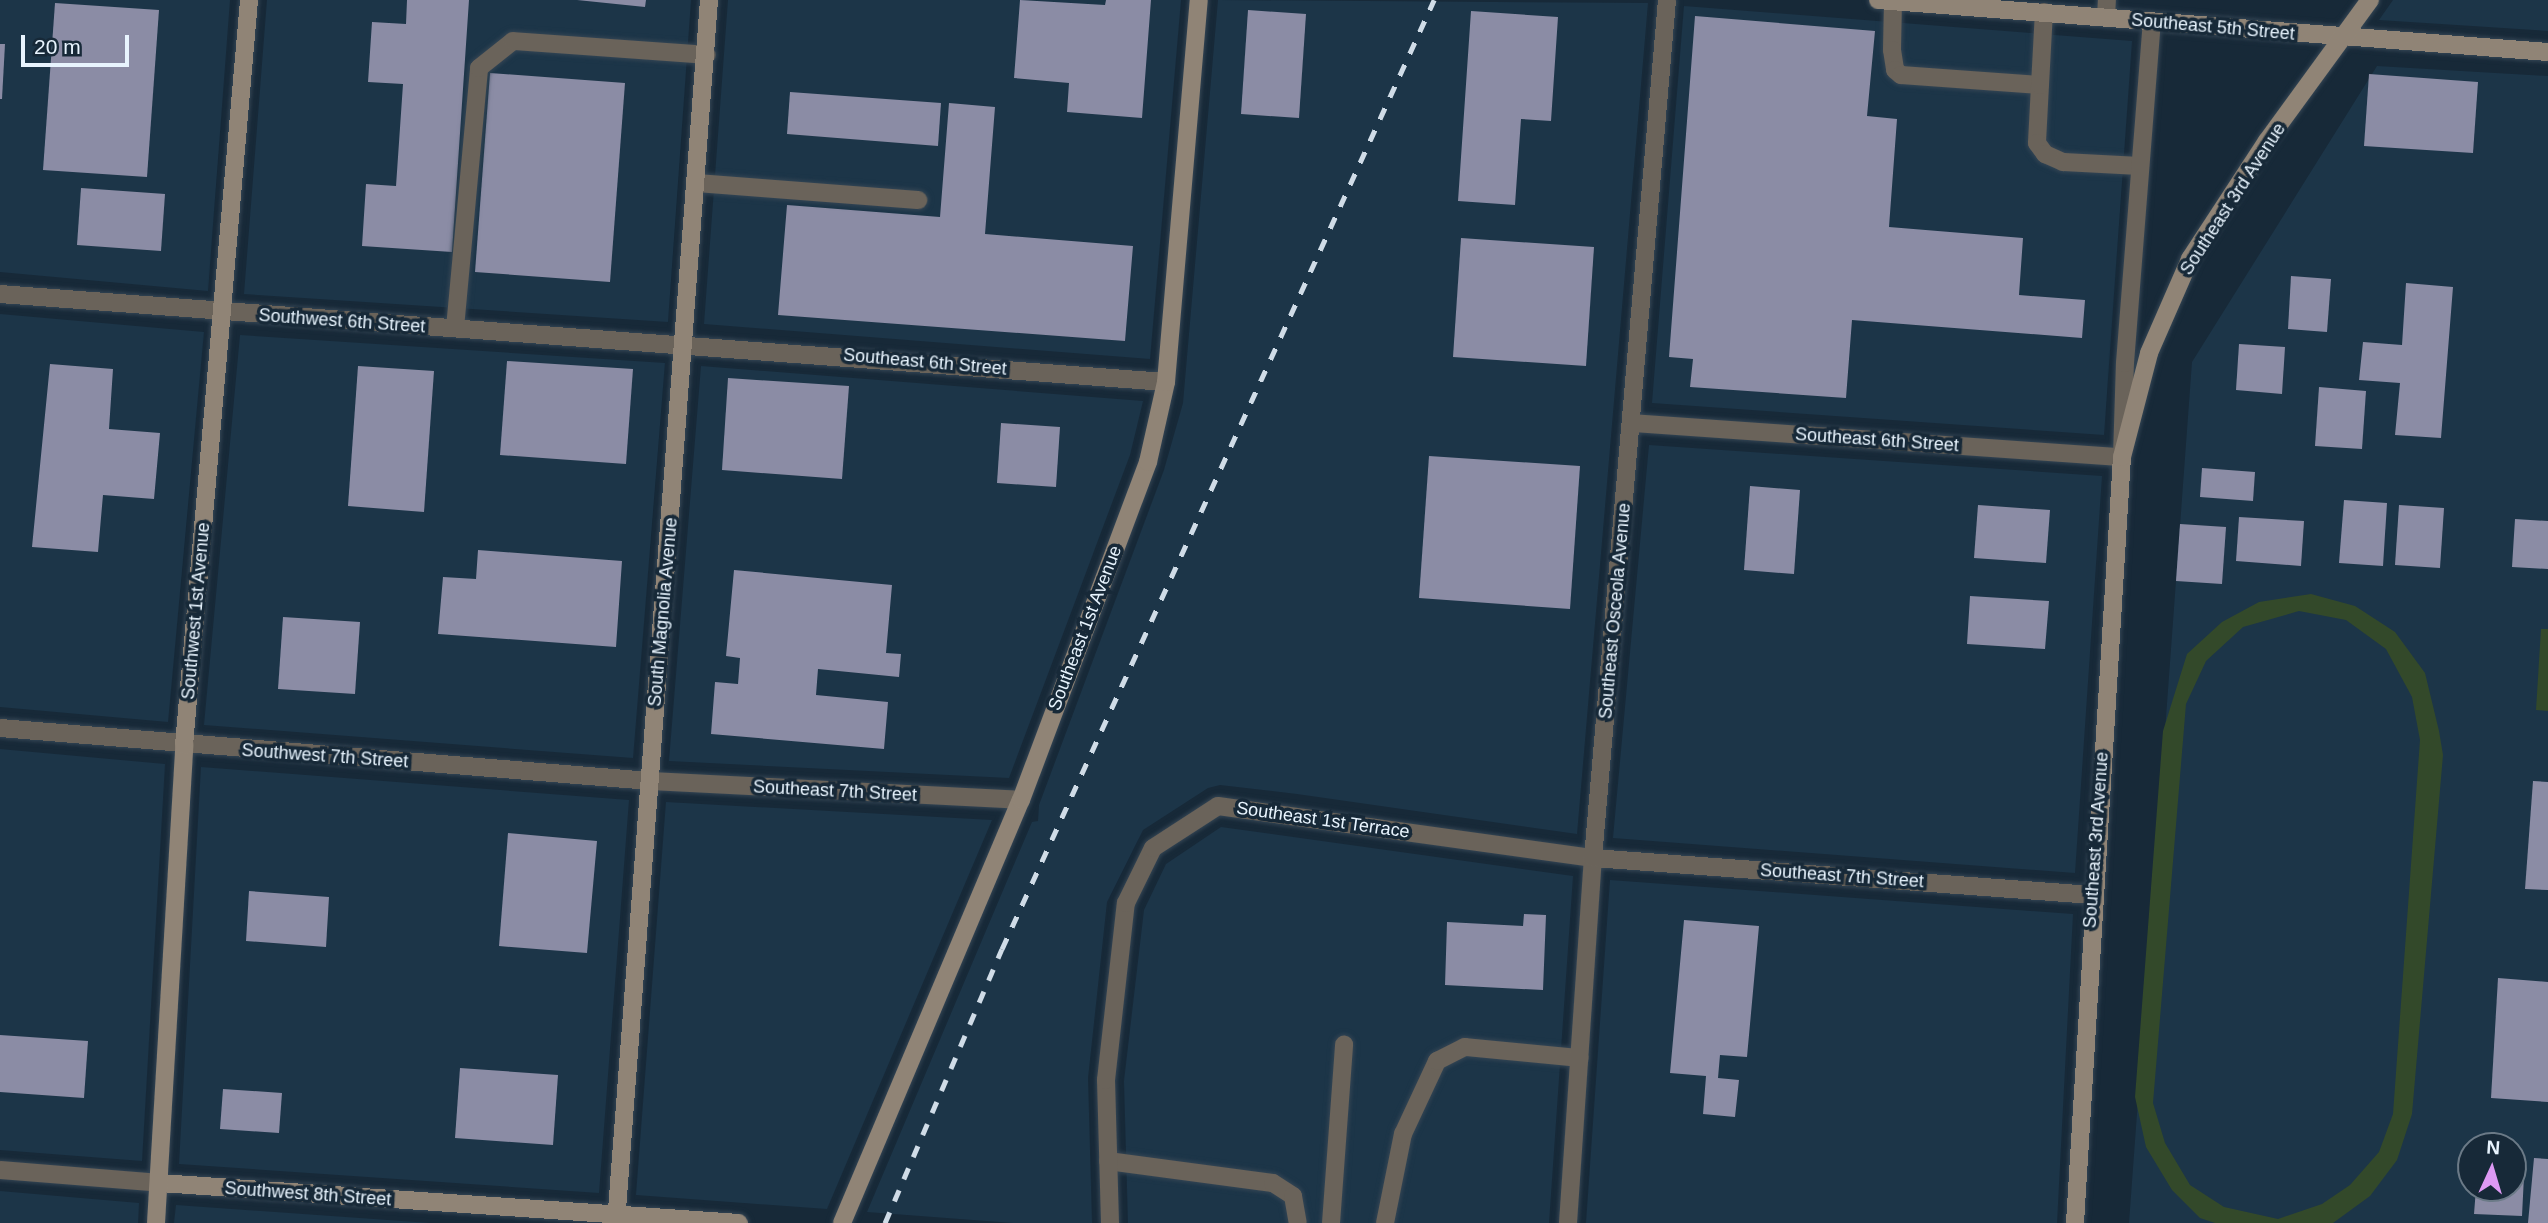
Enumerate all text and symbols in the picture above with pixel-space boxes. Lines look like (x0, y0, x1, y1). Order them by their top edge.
street label: Southeast 5th Street (2130, 9, 2296, 45)
scale bar (24, 21, 133, 65)
text: 20 m (34, 35, 81, 58)
street label: Southeast 3rd Avenue (2176, 119, 2290, 279)
street label: Southwest 6th Street (258, 304, 426, 338)
street label: Southeast 6th Street (842, 344, 1008, 380)
street label: Southeast 6th Street (1794, 424, 1960, 456)
street label: Southeast Osceola Avenue (1595, 502, 1635, 720)
street label: South Magnolia Avenue (644, 516, 682, 708)
street label: Southwest 1st Avenue (177, 521, 215, 701)
street label: Southeast 1st Avenue (1043, 542, 1127, 714)
street label: Southwest 7th Street (241, 739, 409, 773)
street label: Southeast 3rd Avenue (2079, 751, 2113, 929)
street label: Southeast 7th Street (752, 776, 918, 806)
street label: Southeast 1st Terrace (1235, 797, 1411, 843)
street label: Southeast 7th Street (1759, 860, 1925, 892)
north arrow (2457, 1132, 2527, 1202)
text: N (2486, 1137, 2501, 1159)
street label: Southwest 8th Street (224, 1177, 392, 1211)

